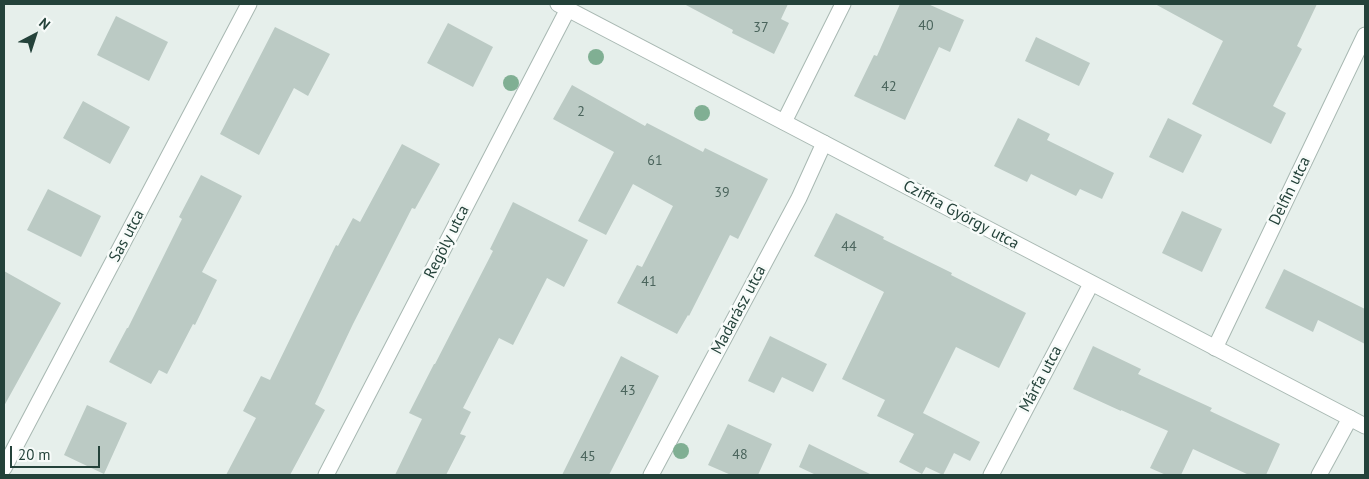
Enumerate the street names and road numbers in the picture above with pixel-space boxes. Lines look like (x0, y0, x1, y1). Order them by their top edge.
street label: Delfin utca (1265, 154, 1315, 228)
street label: Cziffra György utca (900, 176, 1022, 254)
street label: Regöly utca (420, 202, 474, 282)
street label: Sas utca (105, 207, 149, 265)
street label: Madarász utca (708, 262, 770, 358)
street label: Márfa utca (1016, 343, 1066, 415)

